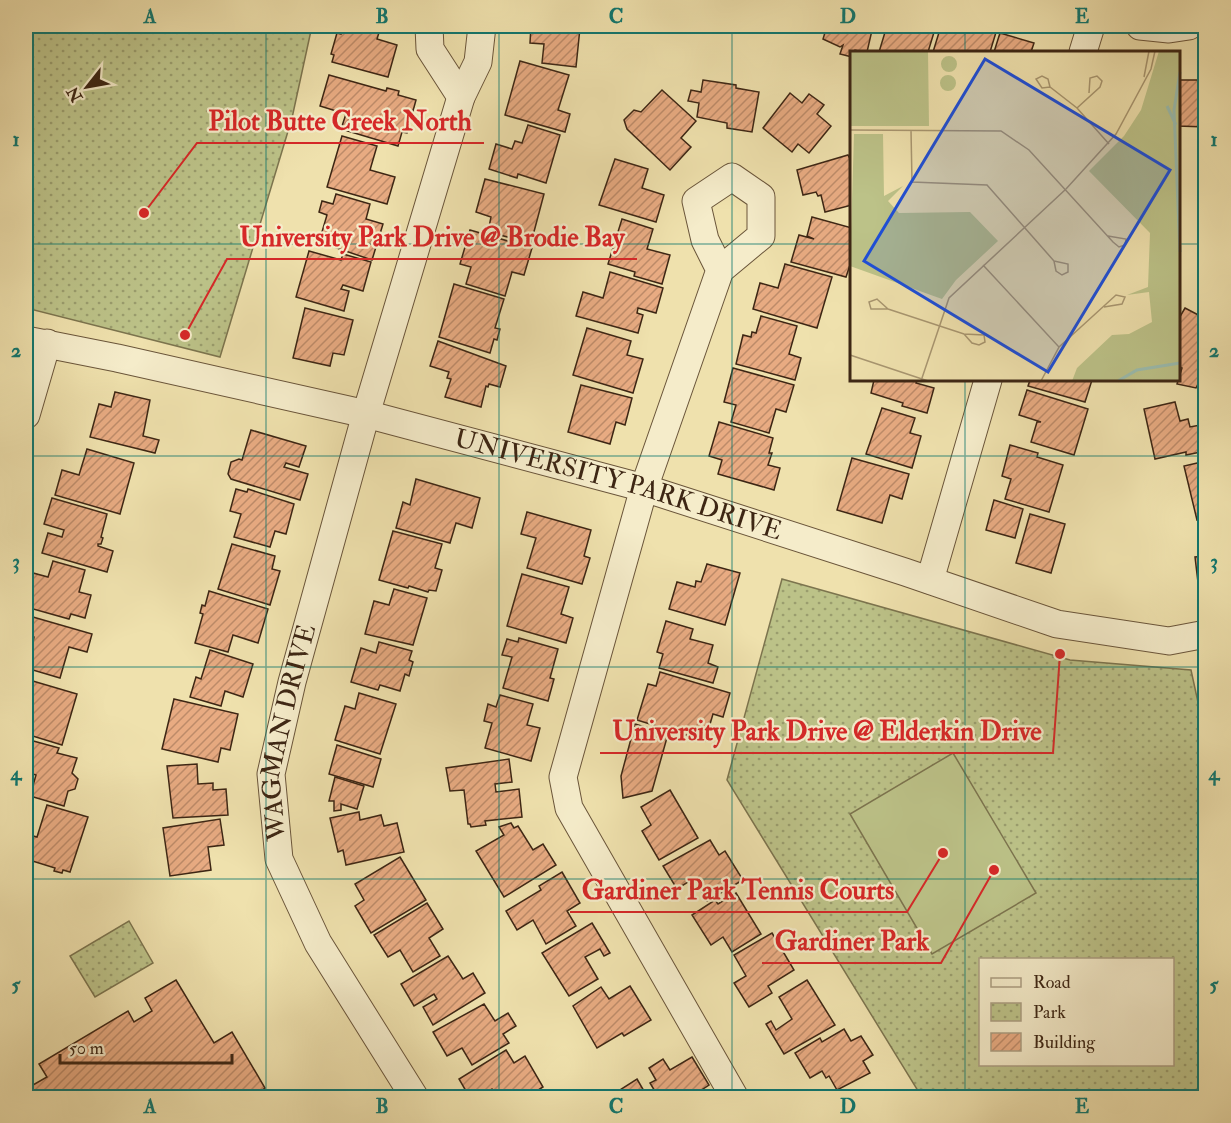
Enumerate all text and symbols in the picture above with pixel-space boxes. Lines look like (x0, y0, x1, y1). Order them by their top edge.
text: A (143, 4, 157, 29)
text: B (375, 4, 389, 29)
text: C (609, 4, 623, 29)
text: D (840, 4, 856, 29)
text: E (1075, 4, 1090, 29)
inset map (850, 51, 1180, 381)
north arrow (57, 57, 117, 117)
text: N (62, 82, 88, 106)
callout: Pilot Butte Creek North (197, 98, 484, 143)
text: Pilot Butte Creek North (208, 105, 472, 138)
text: 1 (12, 127, 20, 152)
text: 1 (1210, 127, 1218, 152)
callout: University Park Drive @ Brodie Bay (227, 214, 637, 259)
text: University Park Drive @ Brodie Bay (239, 221, 626, 255)
text: 2 (11, 338, 21, 363)
text: 2 (1209, 338, 1219, 363)
street label: UNIVERSITY PARK DRIVE (451, 422, 786, 547)
text: 3 (12, 549, 20, 574)
text: 3 (1210, 549, 1218, 574)
street label: WAGMAN DRIVE (254, 621, 323, 843)
callout: University Park Drive @ Elderkin Drive (600, 708, 1053, 753)
text: University Park Drive @ Elderkin Drive (612, 715, 1042, 749)
text: 4 (10, 761, 23, 786)
text: 4 (1208, 761, 1221, 786)
callout: Gardiner Park Tennis Courts (570, 867, 907, 912)
text: Gardiner Park Tennis Courts (582, 874, 894, 907)
callout: Gardiner Park (762, 918, 941, 963)
text: Gardiner Park (775, 925, 930, 958)
legend (979, 958, 1174, 1066)
text: Road (1033, 971, 1071, 994)
text: 5 (12, 972, 22, 997)
text: 5 (1210, 972, 1220, 997)
text: Park (1033, 1001, 1066, 1024)
scale bar (60, 1027, 232, 1065)
text: Building (1033, 1031, 1096, 1054)
text: 50 m (69, 1037, 104, 1060)
text: A (143, 1094, 157, 1119)
text: B (375, 1094, 389, 1119)
text: C (609, 1094, 623, 1119)
text: D (840, 1094, 856, 1119)
text: E (1075, 1094, 1090, 1119)

